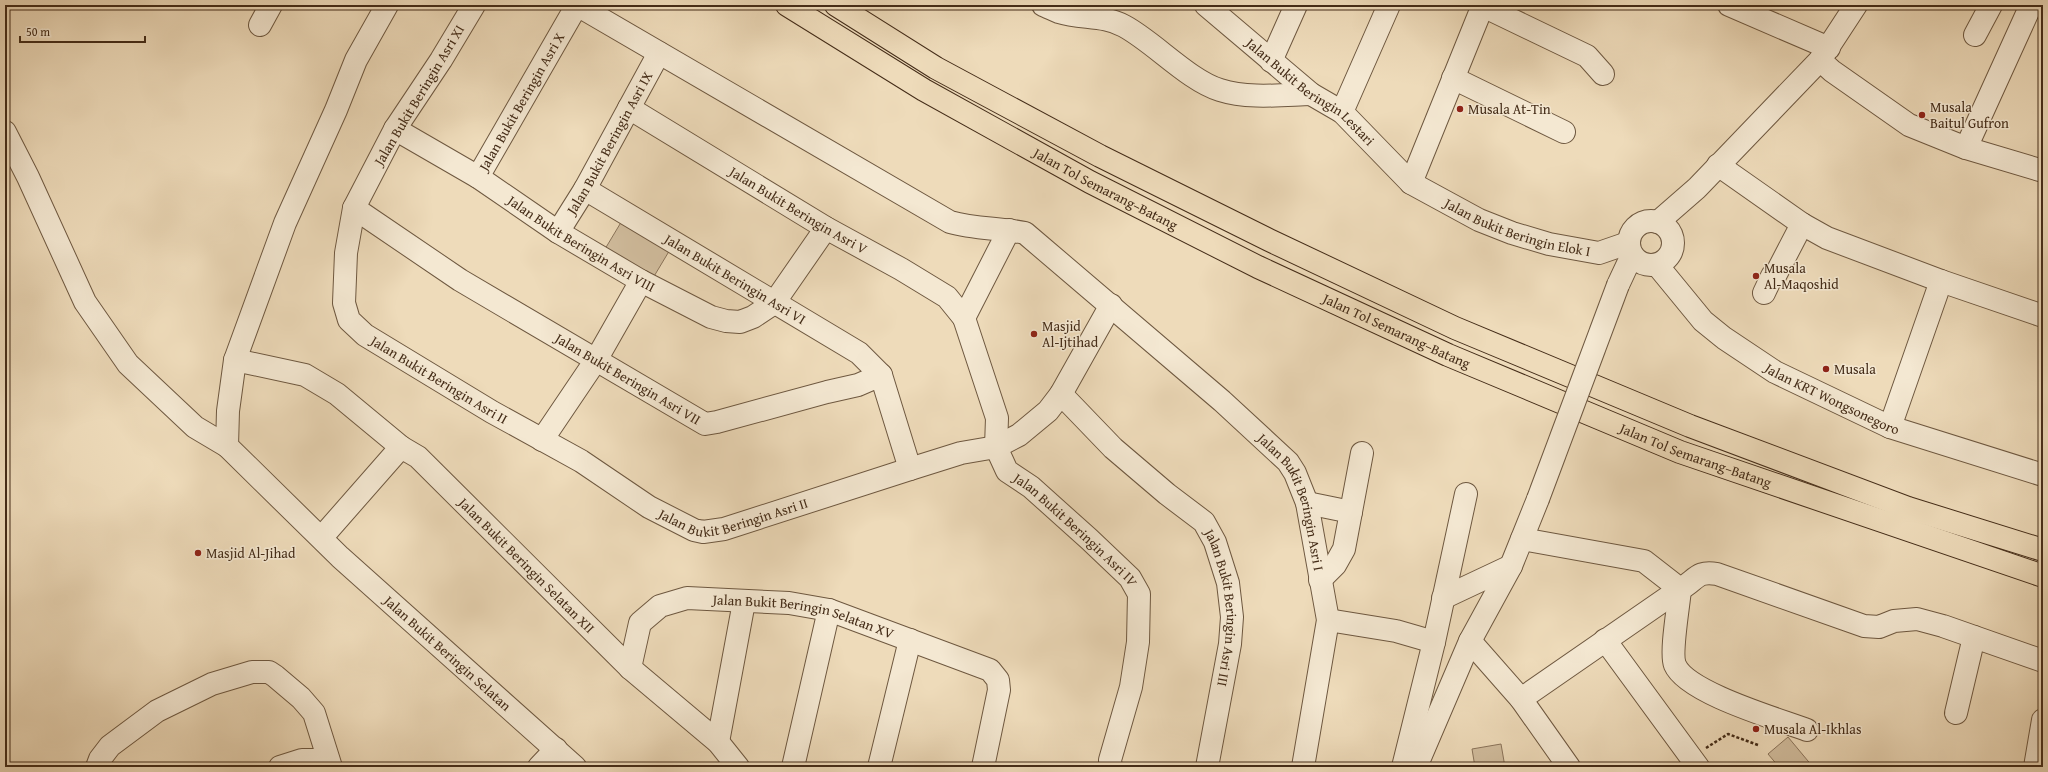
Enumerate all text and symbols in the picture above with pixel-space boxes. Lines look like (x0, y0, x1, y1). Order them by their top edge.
scale bar (20, 18, 145, 44)
street label: Jalan Bukit Beringin Asri XI (368, 21, 469, 171)
text: 50 m (26, 23, 50, 40)
street label: Jalan Bukit Beringin Asri X (473, 28, 569, 176)
street label: Jalan Bukit Beringin Lestari (1240, 32, 1379, 150)
street label: Jalan Bukit Beringin Asri IX (560, 67, 657, 220)
place label: Musala Baitul Gufron (1930, 97, 2009, 133)
place label: Musala At-Tin (1468, 99, 1551, 119)
marker: Musala At-Tin (1455, 104, 1465, 114)
marker: Musala Baitul Gufron (1917, 110, 1927, 120)
street label: Jalan Tol Semarang–Batang (1028, 142, 1181, 235)
street label: Jalan Bukit Beringin Asri V (724, 161, 871, 259)
street label: Jalan Bukit Beringin Asri VIII (502, 189, 659, 297)
street label: Jalan Bukit Beringin Elok I (1439, 192, 1592, 261)
street label: Jalan Bukit Beringin Asri VI (659, 228, 810, 329)
place label: Musala Al-Maqoshid (1764, 258, 1839, 294)
marker: Musala Al-Maqoshid (1751, 271, 1761, 281)
street label: Jalan Tol Semarang–Batang (1318, 288, 1474, 373)
place label: Masjid Al-Ijtihad (1042, 316, 1099, 352)
street label: Jalan Bukit Beringin Asri VII (550, 327, 705, 429)
marker: Masjid Al-Ijtihad (1029, 329, 1039, 339)
street label: Jalan Bukit Beringin Asri II (365, 330, 511, 429)
street label: Jalan KRT Wongsonegoro (1759, 357, 1902, 439)
place label: Musala (1834, 359, 1876, 379)
marker: Musala (1821, 364, 1831, 374)
street label: Jalan Tol Semarang–Batang (1615, 417, 1774, 493)
street label: Jalan Bukit Beringin Asri I (1252, 427, 1329, 572)
street label: Jalan Bukit Beringin Asri IV (1008, 467, 1143, 590)
street label: Jalan Bukit Beringin Selatan XII (453, 492, 599, 638)
street label: Jalan Bukit Beringin Asri II (653, 493, 811, 542)
street label: Jalan Bukit Beringin Asri III (1199, 523, 1242, 688)
place label: Masjid Al-Jihad (206, 543, 296, 563)
marker: Masjid Al-Jihad (193, 548, 203, 558)
street label: Jalan Bukit Beringin Selatan XV (710, 589, 897, 643)
street label: Jalan Bukit Beringin Selatan (378, 590, 516, 716)
place label: Musala Al-Ikhlas (1764, 719, 1861, 739)
marker: Musala Al-Ikhlas (1751, 724, 1761, 734)

